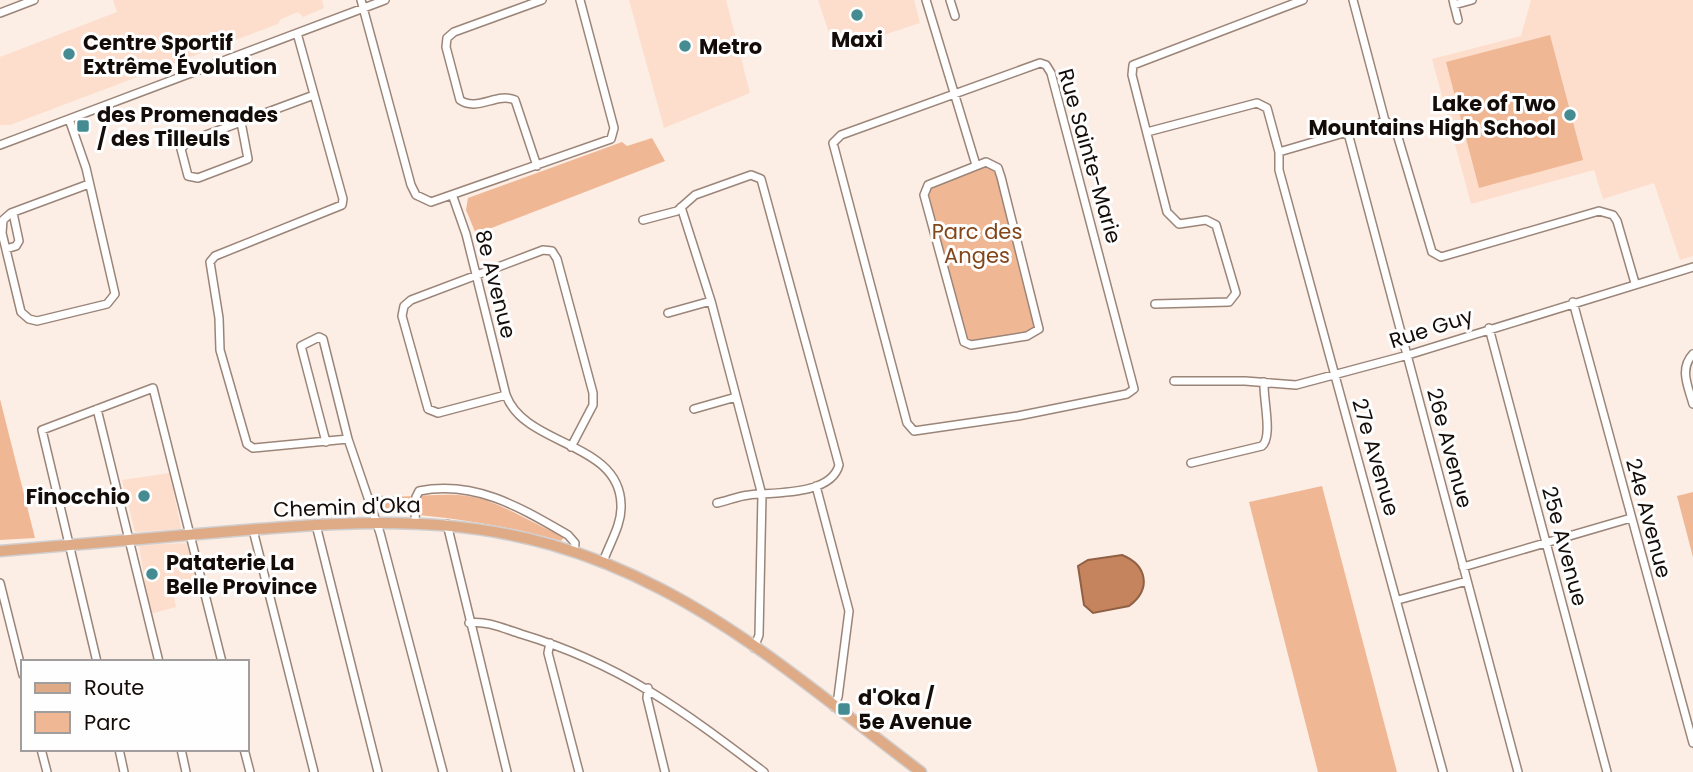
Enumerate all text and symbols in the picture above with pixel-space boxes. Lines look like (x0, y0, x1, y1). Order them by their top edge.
marker: Maxi (849, 7, 865, 23)
place label: Maxi (831, 25, 883, 54)
place label: Centre Sportif Extrême Évolution (83, 28, 277, 81)
place label: Metro (699, 32, 762, 61)
marker: Metro (677, 38, 693, 54)
marker: Centre Sportif Extrême Évolution (61, 46, 77, 62)
street label: Rue Sainte-Marie (1051, 65, 1129, 247)
place label: Lake of Two Mountains High School (1309, 89, 1556, 142)
place label: des Promenades / des Tilleuls (97, 100, 278, 153)
marker: Lake of Two Mountains High School (1562, 107, 1578, 123)
marker: des Promenades / des Tilleuls (75, 118, 91, 134)
park label: Parc des Anges (932, 217, 1022, 270)
street label: 8e Avenue (469, 227, 523, 341)
street label: Rue Guy (1385, 301, 1477, 355)
street label: 26e Avenue (1420, 385, 1480, 511)
street label: 27e Avenue (1345, 395, 1407, 519)
street label: 24e Avenue (1619, 455, 1679, 581)
place label: Finocchio (26, 482, 130, 511)
street label: 25e Avenue (1535, 483, 1595, 609)
marker: Finocchio (136, 488, 152, 504)
street label: Chemin d'Oka (273, 490, 421, 524)
place label: Pataterie La Belle Province (166, 548, 317, 601)
marker: Pataterie La Belle Province (144, 566, 160, 582)
legend (21, 660, 248, 751)
text: Route (84, 673, 144, 702)
place label: d'Oka / 5e Avenue (858, 683, 972, 736)
marker: d'Oka / 5e Avenue (836, 701, 852, 717)
text: Parc (84, 708, 131, 737)

